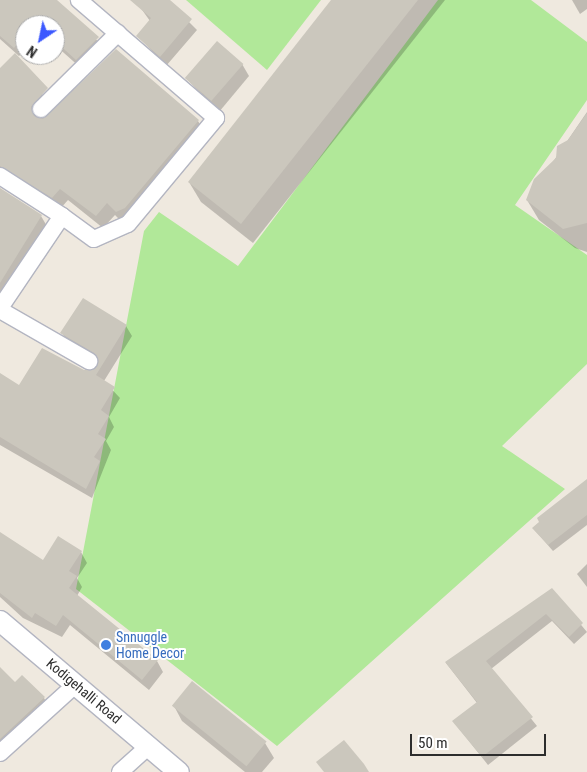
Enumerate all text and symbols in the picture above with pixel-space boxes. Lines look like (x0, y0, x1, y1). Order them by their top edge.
north arrow (15, 15, 65, 65)
text: N (24, 43, 40, 61)
place label: Snnuggle Home Decor (116, 629, 184, 662)
marker: Snnuggle Home Decor (100, 639, 112, 651)
street label: Kodigehalli Road (43, 655, 125, 727)
scale bar (412, 724, 548, 756)
text: 50 m (418, 734, 448, 752)

